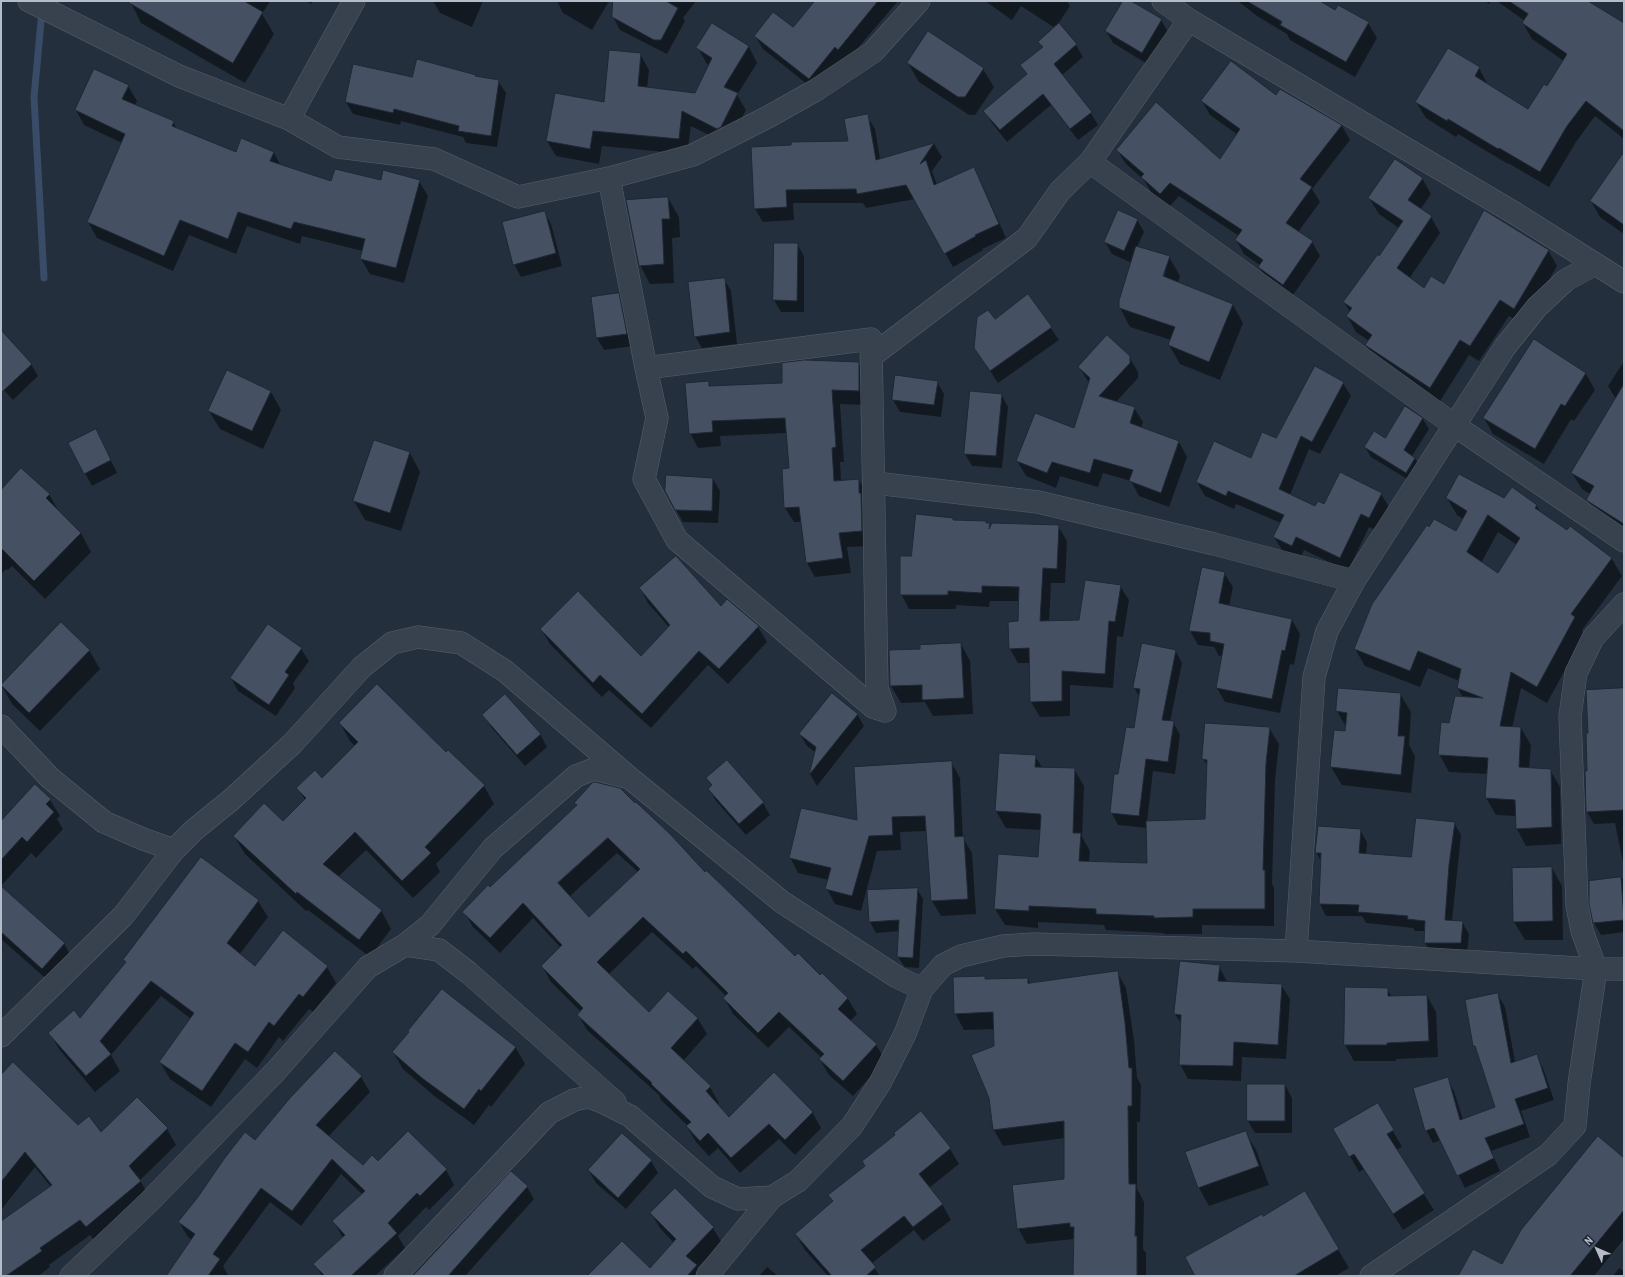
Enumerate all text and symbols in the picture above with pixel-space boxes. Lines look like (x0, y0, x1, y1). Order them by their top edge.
north arrow (1577, 1229, 1617, 1269)
text: N (1581, 1233, 1596, 1248)

